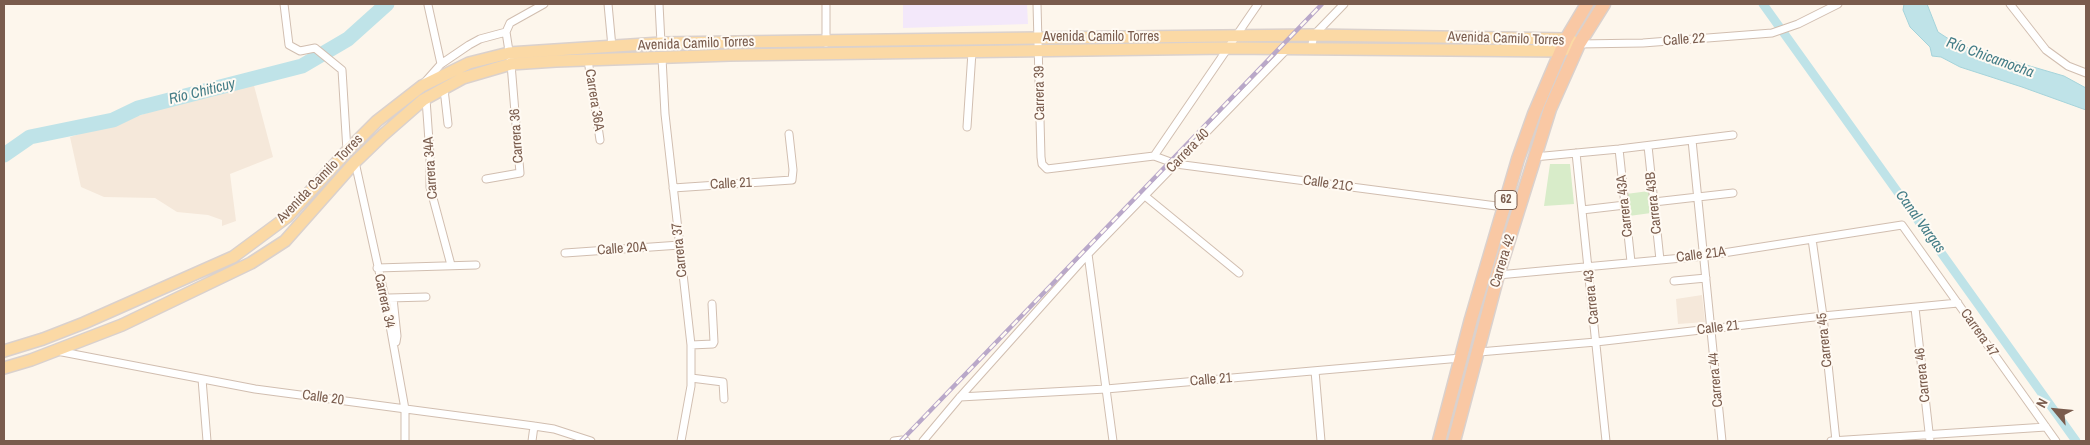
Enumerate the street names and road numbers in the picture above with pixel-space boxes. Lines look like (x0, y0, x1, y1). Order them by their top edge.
street label: Avenida Camilo Torres (1043, 29, 1159, 45)
street label: Avenida Camilo Torres (1447, 29, 1565, 49)
street label: Calle 22 (1662, 30, 1706, 50)
street label: Avenida Camilo Torres (637, 34, 755, 54)
street label: Carrera 39 (1031, 65, 1049, 121)
street label: Carrera 36A (581, 68, 607, 132)
street label: Carrera 36 (507, 108, 527, 164)
street label: Carrera 40 (1163, 125, 1213, 177)
street label: Avenida Camilo Torres (273, 131, 367, 227)
street label: Carrera 34A (420, 136, 442, 200)
street label: Carrera 43B (1642, 171, 1666, 235)
street label: Calle 21C (1302, 172, 1354, 196)
street label: Carrera 43A (1613, 174, 1637, 238)
street label: Calle 21 (710, 175, 752, 193)
road number: 62 (1495, 190, 1517, 210)
street label: Carrera 37 (669, 222, 691, 278)
street label: Carrera 42 (1487, 232, 1519, 290)
street label: Calle 20A (597, 239, 647, 259)
street label: Calle 21A (1675, 244, 1727, 266)
street label: Carrera 43 (1581, 269, 1603, 325)
street label: Carrera 34 (370, 272, 398, 330)
street label: Carrera 47 (1956, 306, 2002, 360)
street label: Carrera 45 (1814, 312, 1836, 368)
street label: Calle 21 (1696, 317, 1740, 339)
street label: Carrera 46 (1912, 347, 1934, 403)
street label: Carrera 44 (1705, 352, 1727, 408)
street label: Calle 21 (1189, 370, 1233, 390)
street label: Calle 20 (301, 387, 345, 409)

